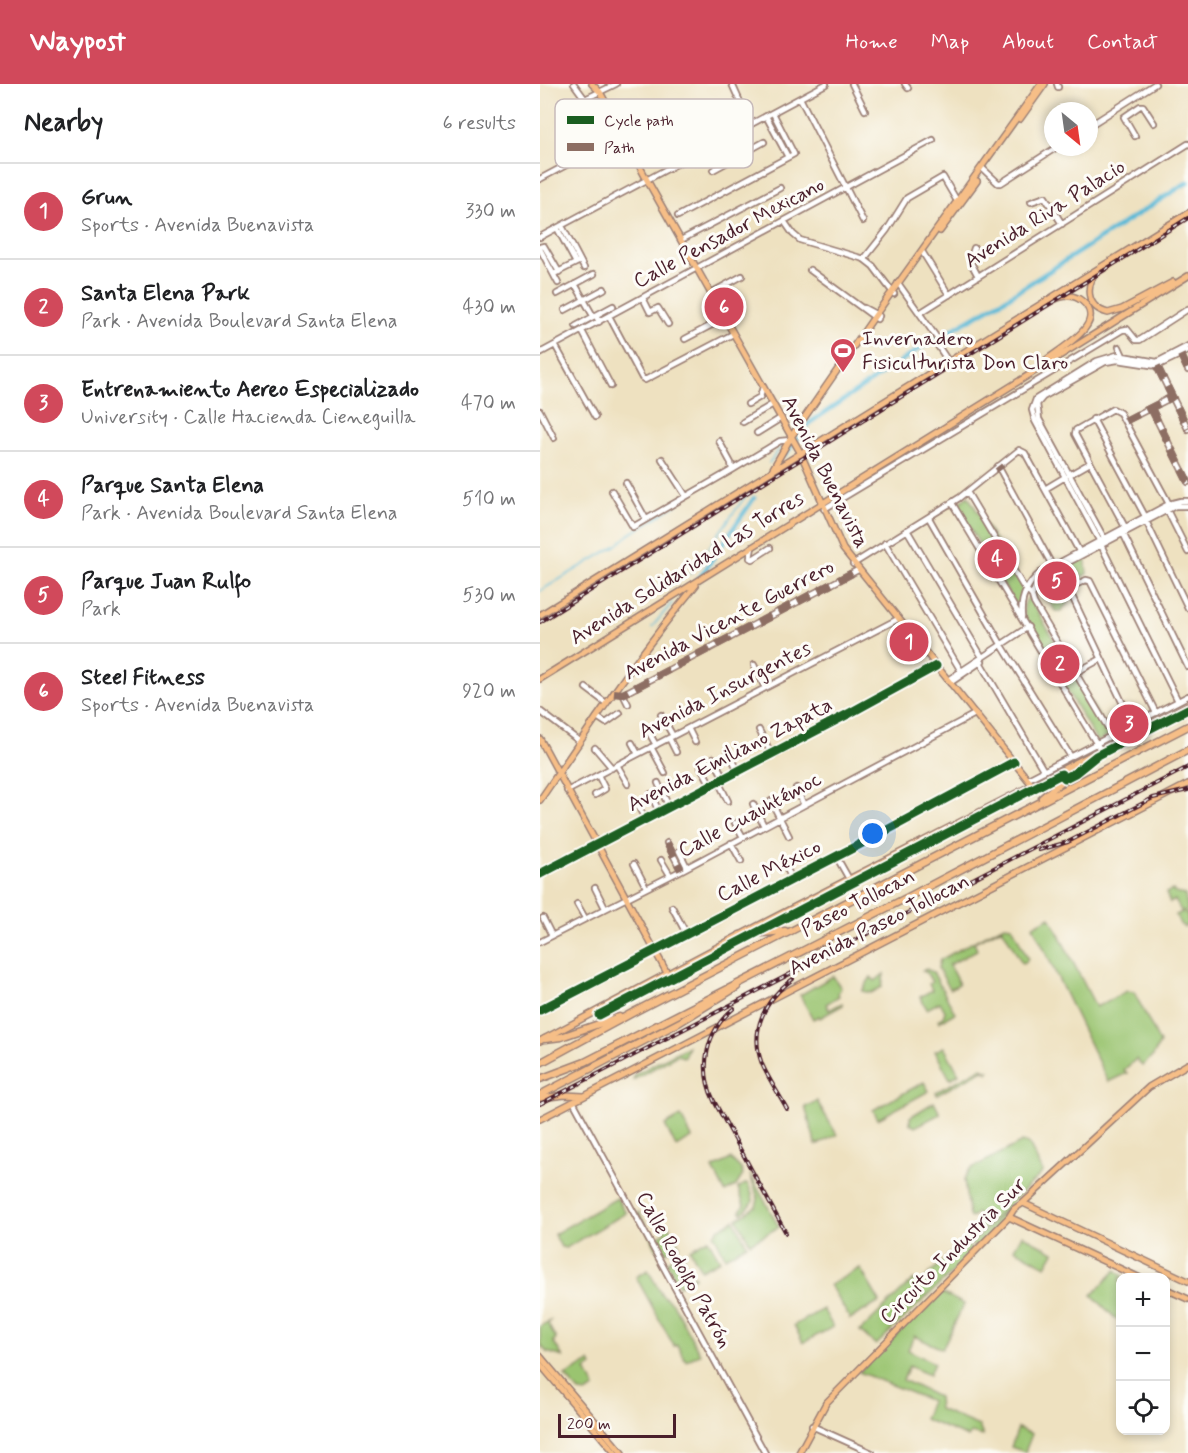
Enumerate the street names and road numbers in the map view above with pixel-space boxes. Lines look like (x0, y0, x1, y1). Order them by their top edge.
street label: Avenida Riva Palacio (959, 153, 1131, 275)
street label: Calle Pensador Mexicano (629, 171, 829, 295)
street label: Avenida Buenavista (774, 391, 876, 553)
street label: Avenida Solidaridad Las Torres (565, 484, 809, 652)
street label: Avenida Vicente Guerrero (619, 553, 839, 687)
street label: Avenida Insurgentes (634, 634, 816, 746)
street label: Avenida Emiliano Zapata (623, 691, 837, 819)
street label: Calle Cuauhtémoc (673, 765, 827, 865)
street label: Calle México (712, 833, 826, 909)
street label: Paseo Tollocan (796, 862, 920, 944)
street label: Avenida Paseo Tollocan (784, 867, 974, 983)
street label: Circuito Industria Sur (874, 1171, 1033, 1330)
street label: Calle Rodolfo Patrón (628, 1187, 739, 1354)

